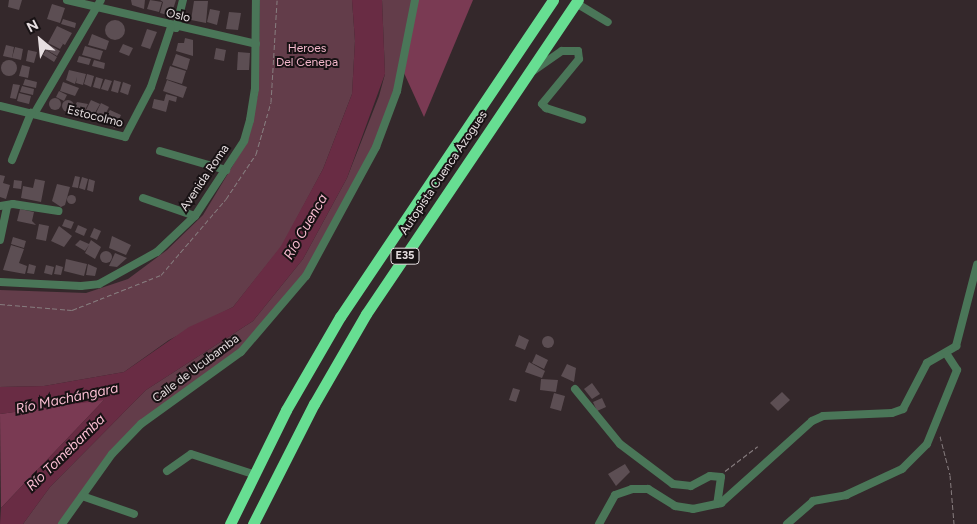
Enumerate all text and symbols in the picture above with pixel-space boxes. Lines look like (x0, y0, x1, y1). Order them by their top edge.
street label: Oslo (164, 6, 192, 26)
north arrow (15, 15, 65, 65)
text: N (24, 16, 41, 36)
park label: Heroes Del Cenepa (276, 42, 338, 70)
street label: Estocolmo (65, 103, 125, 131)
street label: Autopista Cuenca Azogues (397, 108, 491, 238)
street label: Avenida Roma (177, 142, 233, 214)
water label: Río Cuenca (281, 191, 331, 263)
road number: E35 (390, 248, 420, 264)
street label: Calle de Ucubamba (150, 332, 242, 406)
water label: Río Machángara (14, 380, 120, 418)
water label: Río Tomebamba (23, 411, 109, 495)

